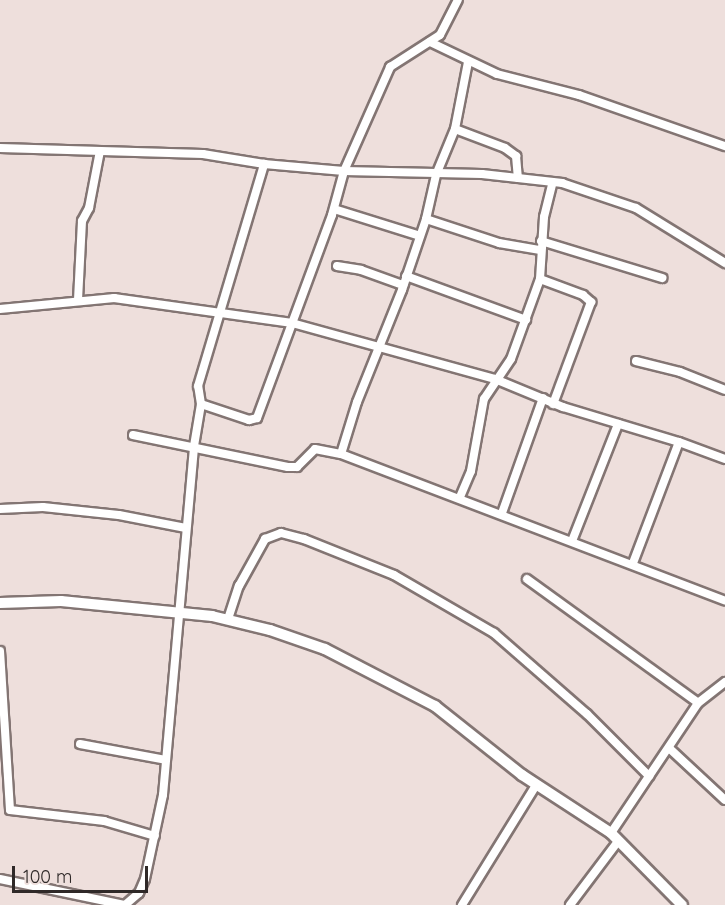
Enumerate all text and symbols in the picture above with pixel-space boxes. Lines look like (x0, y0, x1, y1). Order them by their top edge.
scale bar (15, 854, 152, 892)
text: 100 m (23, 865, 72, 888)

